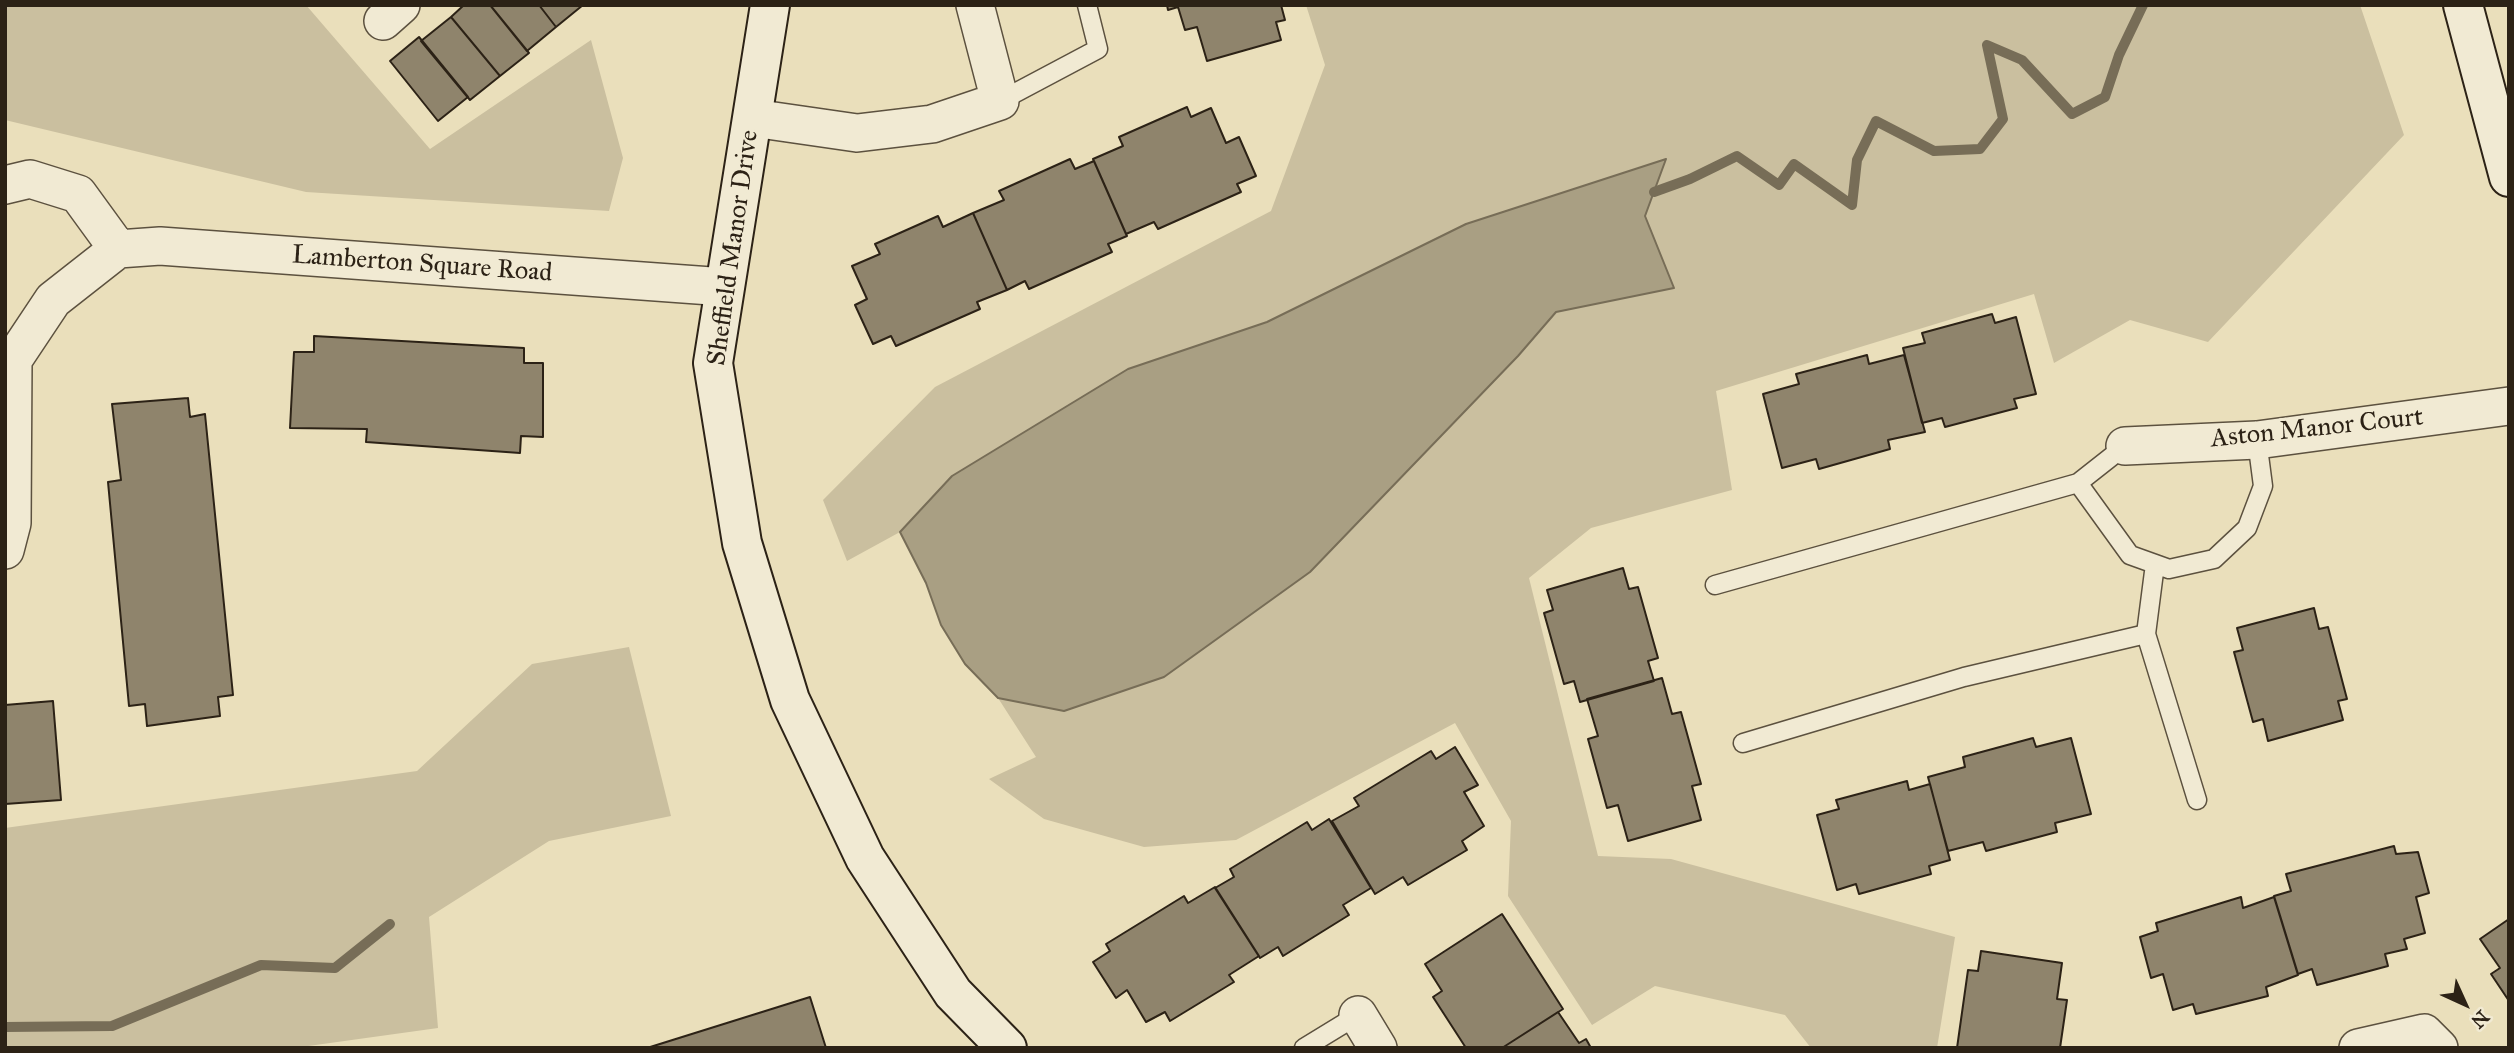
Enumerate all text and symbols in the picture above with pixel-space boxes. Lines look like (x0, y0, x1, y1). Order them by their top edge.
street label: Sheffield Manor Drive (702, 128, 766, 368)
street label: Lamberton Square Road (291, 240, 553, 290)
street label: Aston Manor Court (2209, 402, 2425, 456)
north arrow (2430, 969, 2500, 1039)
text: N (2466, 1005, 2494, 1033)

